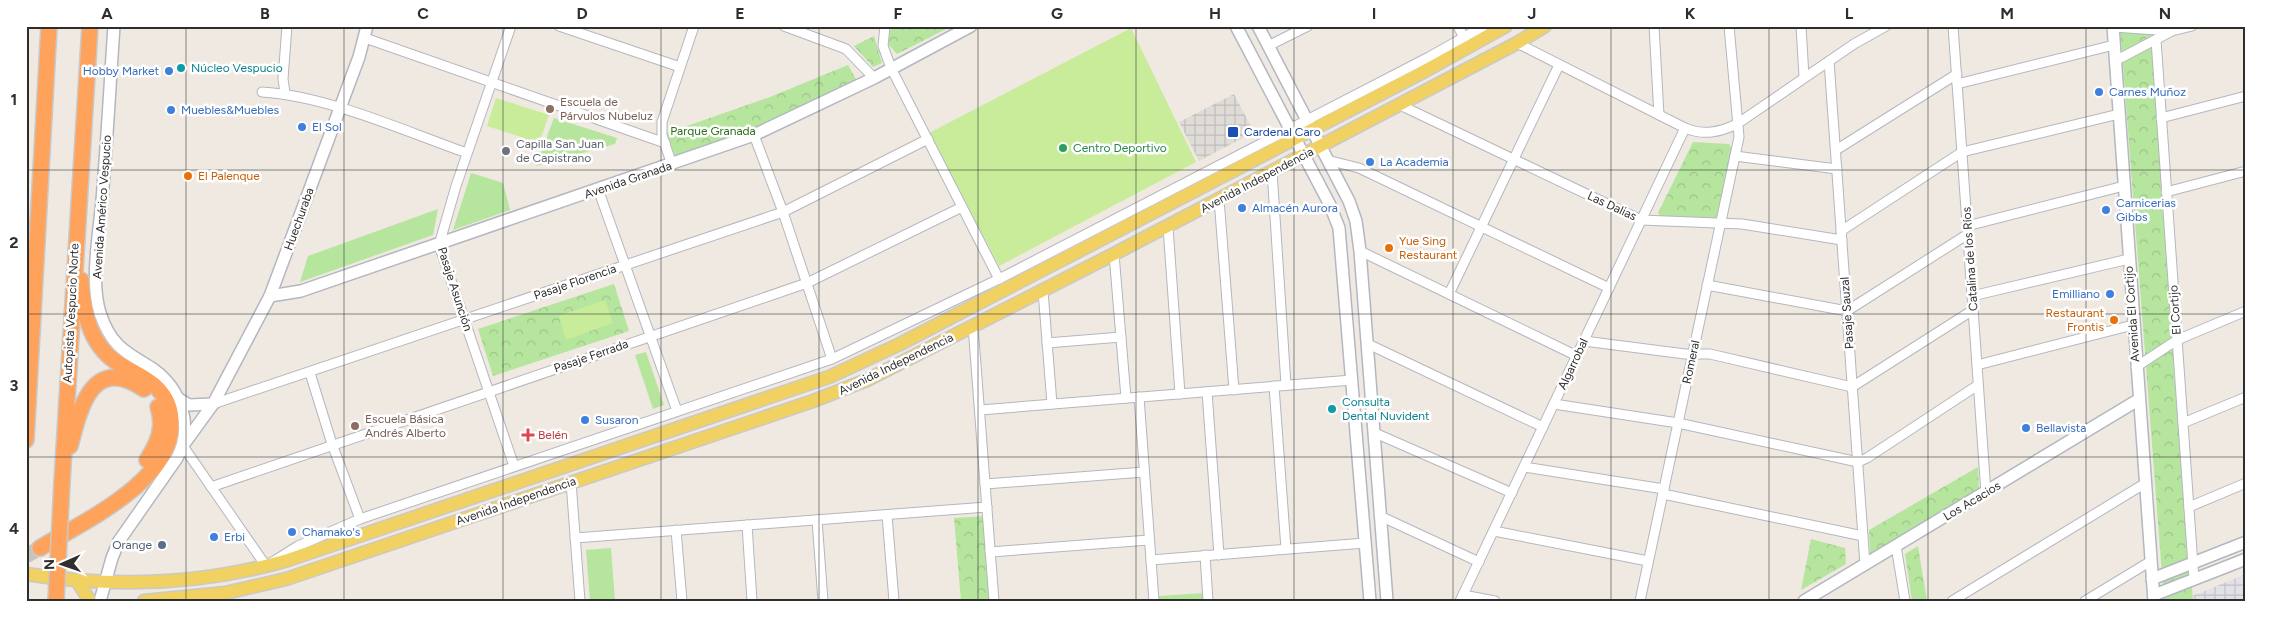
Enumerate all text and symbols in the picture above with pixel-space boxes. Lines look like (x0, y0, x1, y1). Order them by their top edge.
text: A (101, 4, 113, 23)
text: B (260, 4, 270, 23)
text: C (417, 4, 429, 23)
text: D (576, 4, 588, 23)
text: E (735, 4, 745, 23)
text: F (894, 4, 903, 23)
text: G (1051, 4, 1063, 23)
text: H (1209, 4, 1221, 23)
text: I (1372, 4, 1376, 23)
text: J (1528, 4, 1536, 23)
text: K (1685, 4, 1696, 23)
text: L (1845, 4, 1854, 23)
text: M (2000, 4, 2014, 23)
text: N (2159, 4, 2171, 23)
place label: Núcleo Vespucio (191, 61, 283, 75)
marker: Núcleo Vespucio (175, 62, 187, 74)
place label: Hobby Market (83, 64, 159, 78)
marker: Hobby Market (163, 65, 175, 77)
place label: Carnes Muñoz (2109, 85, 2186, 99)
marker: Carnes Muñoz (2093, 86, 2105, 98)
text: 1 (11, 90, 17, 109)
place label: Escuela de Párvulos Nubeluz (560, 95, 653, 123)
place label: Muebles&Muebles (181, 103, 280, 117)
marker: Escuela de Párvulos Nubeluz (544, 103, 556, 115)
marker: Muebles&Muebles (165, 104, 177, 116)
place label: El Sol (312, 120, 342, 134)
marker: El Sol (296, 121, 308, 133)
park label: Parque Granada (670, 124, 756, 138)
marker: Cardenal Caro (1226, 125, 1240, 139)
place label: Cardenal Caro (1244, 125, 1321, 139)
street label: Avenida Américo Vespucio (90, 134, 114, 280)
place label: Capilla San Juan de Capistrano (516, 137, 604, 165)
place label: Centro Deportivo (1073, 141, 1167, 155)
marker: Centro Deportivo (1057, 142, 1069, 154)
street label: Avenida Independencia (1198, 144, 1316, 216)
marker: Capilla San Juan de Capistrano (500, 145, 512, 157)
place label: La Academia (1380, 155, 1449, 169)
marker: La Academia (1364, 156, 1376, 168)
street label: Avenida Granada (582, 158, 674, 202)
place label: El Palenque (198, 169, 260, 183)
marker: El Palenque (182, 170, 194, 182)
street label: Huechuraba (281, 186, 317, 252)
street label: Las Dalias (1585, 189, 1639, 224)
place label: Carnicerias Gibbs (2116, 196, 2176, 224)
place label: Almacén Aurora (1252, 201, 1338, 215)
marker: Almacén Aurora (1236, 202, 1248, 214)
marker: Carnicerias Gibbs (2100, 204, 2112, 216)
street label: Catalina de los Ríos (1959, 206, 1981, 311)
text: 2 (9, 233, 19, 252)
place label: Yue Sing Restaurant (1399, 234, 1458, 262)
street label: Autopista Vespucio Norte (60, 242, 82, 383)
marker: Yue Sing Restaurant (1383, 242, 1395, 254)
street label: Pasaje Asunción (435, 245, 475, 333)
street label: Pasaje Florencia (532, 261, 618, 303)
street label: Avenida El Cortijo (2122, 266, 2142, 362)
street label: Pasaje Sauzal (1837, 276, 1857, 350)
street label: El Cortijo (2166, 285, 2184, 335)
place label: Emilliano (2052, 287, 2100, 301)
marker: Emilliano (2104, 288, 2116, 300)
place label: Restaurant Frontis (2046, 306, 2104, 334)
marker: Restaurant Frontis (2108, 314, 2120, 326)
street label: Avenida Independencia (836, 330, 956, 398)
street label: Algarrobal (1555, 336, 1591, 392)
street label: Pasaje Ferrada (552, 337, 630, 375)
street label: Romeral (1680, 339, 1702, 385)
text: 3 (10, 376, 19, 395)
place label: Consulta Dental Nuvident (1342, 395, 1430, 423)
marker: Consulta Dental Nuvident (1326, 403, 1338, 415)
place label: Escuela Básica Andrés Alberto (365, 412, 446, 440)
place label: Susaron (595, 413, 639, 427)
marker: Susaron (579, 414, 591, 426)
marker: Escuela Básica Andrés Alberto (349, 420, 361, 432)
place label: Bellavista (2036, 421, 2086, 435)
marker: Bellavista (2020, 422, 2032, 434)
place label: Belén (538, 428, 568, 442)
marker: Belén (522, 429, 534, 441)
street label: Avenida Independencia (454, 474, 578, 528)
street label: Los Acacios (1941, 478, 2003, 524)
text: 4 (9, 519, 19, 538)
place label: Chamako's (302, 525, 361, 539)
marker: Chamako's (286, 526, 298, 538)
place label: Erbi (224, 530, 245, 544)
marker: Erbi (208, 531, 220, 543)
place label: Orange (112, 538, 152, 552)
marker: Orange (156, 539, 168, 551)
north arrow (38, 540, 88, 590)
text: N (41, 559, 58, 570)

